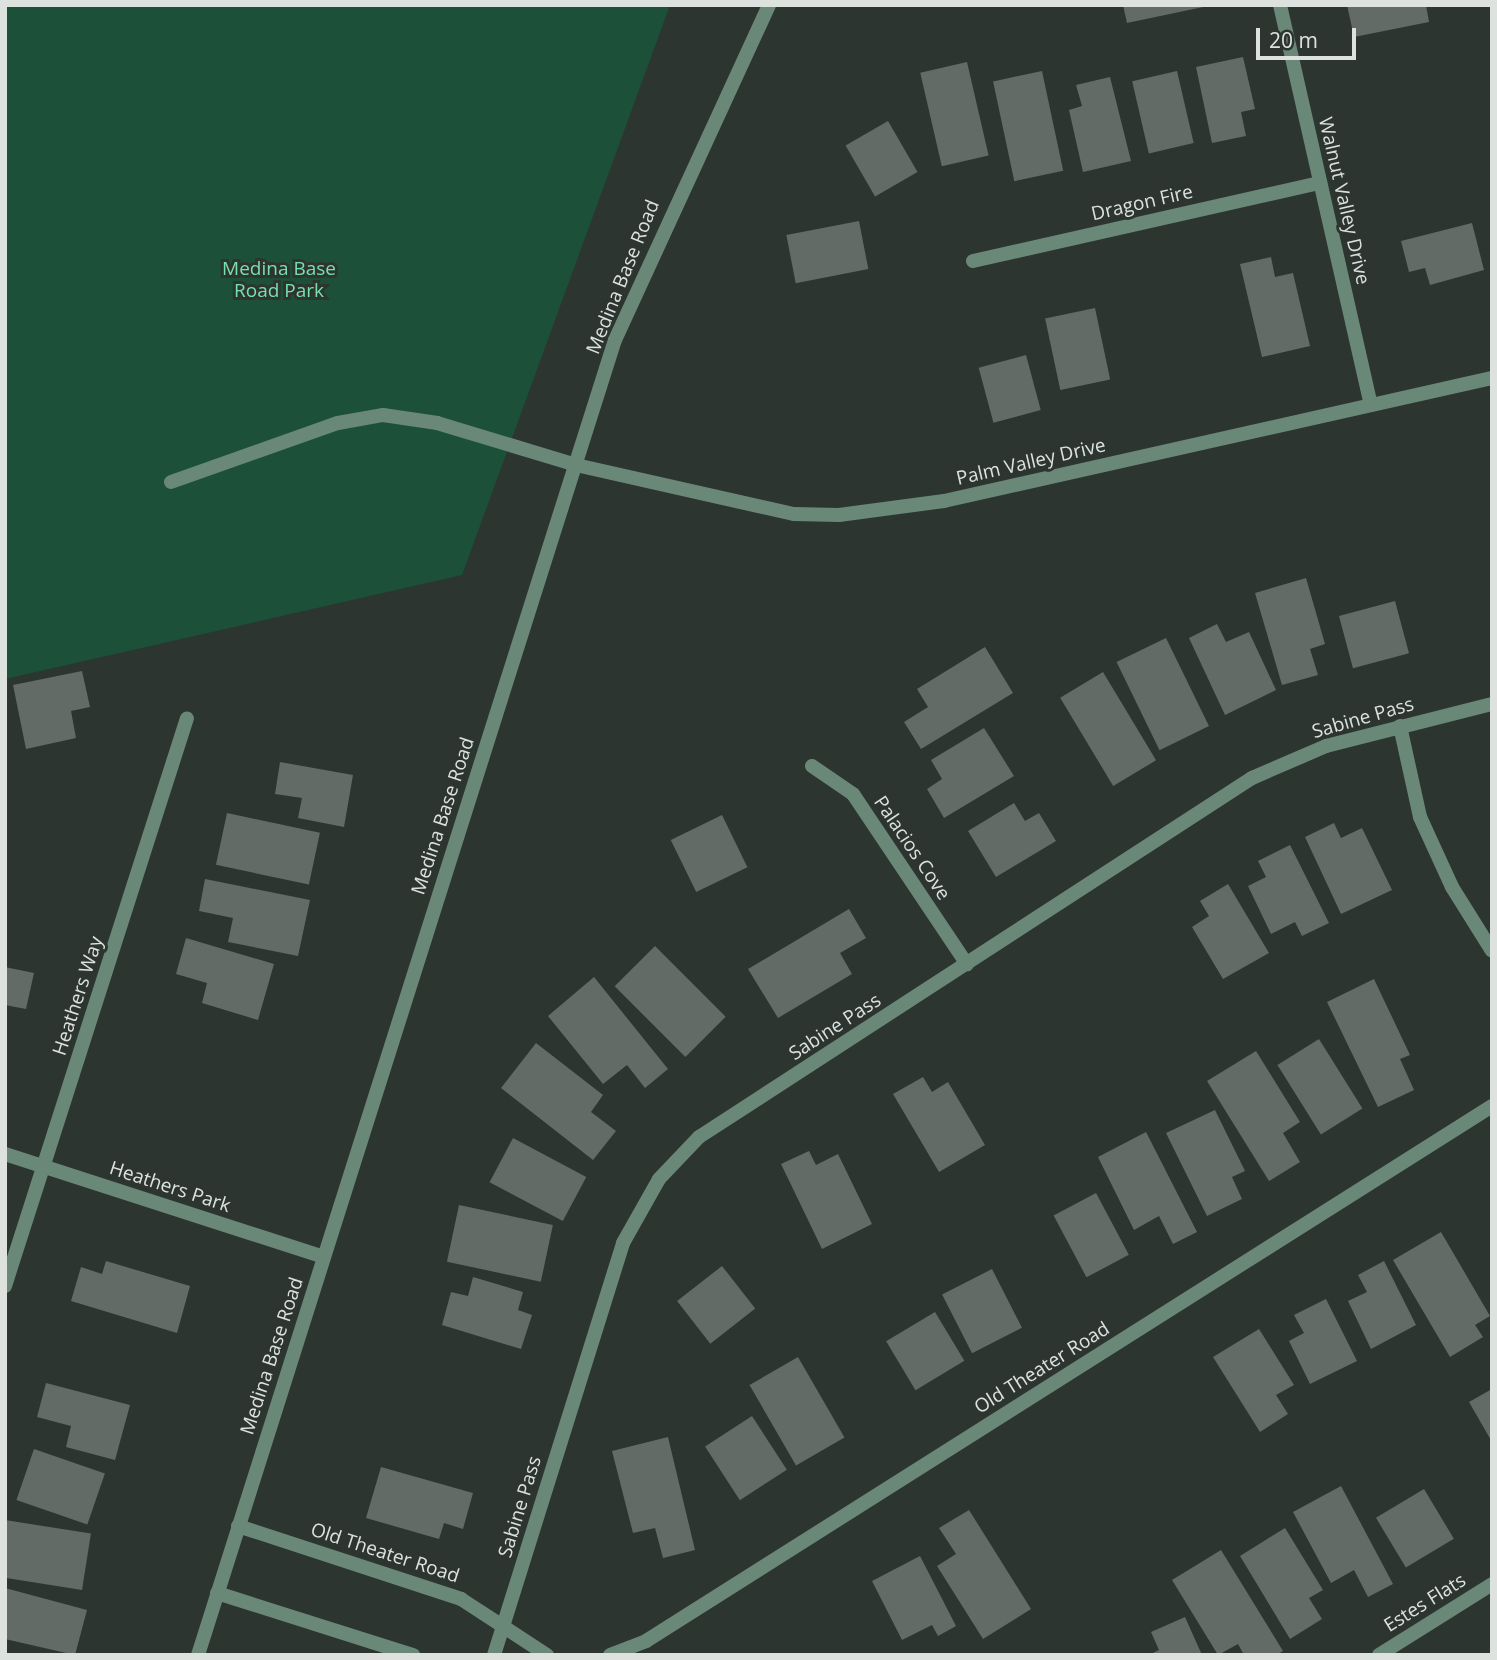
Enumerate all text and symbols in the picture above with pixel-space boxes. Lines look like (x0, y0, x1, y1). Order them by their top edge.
scale bar (1259, 14, 1359, 58)
text: 20 m (1269, 26, 1318, 54)
street label: Walnut Valley Drive (1314, 115, 1374, 287)
street label: Dragon Fire (1089, 180, 1195, 226)
street label: Medina Base Road (582, 197, 664, 357)
park label: Medina Base Road Park (222, 258, 336, 302)
street label: Palm Valley Drive (954, 434, 1108, 490)
street label: Sabine Pass (1310, 693, 1416, 743)
street label: Medina Base Road (407, 734, 479, 898)
street label: Palacios Cove (869, 792, 955, 904)
street label: Heathers Way (48, 934, 108, 1058)
street label: Sabine Pass (785, 989, 885, 1065)
street label: Heathers Park (107, 1157, 233, 1217)
street label: Medina Base Road (236, 1274, 308, 1438)
street label: Old Theater Road (970, 1317, 1114, 1419)
street label: Sabine Pass (494, 1454, 546, 1560)
street label: Old Theater Road (308, 1518, 462, 1588)
street label: Estes Flats (1380, 1569, 1470, 1637)

